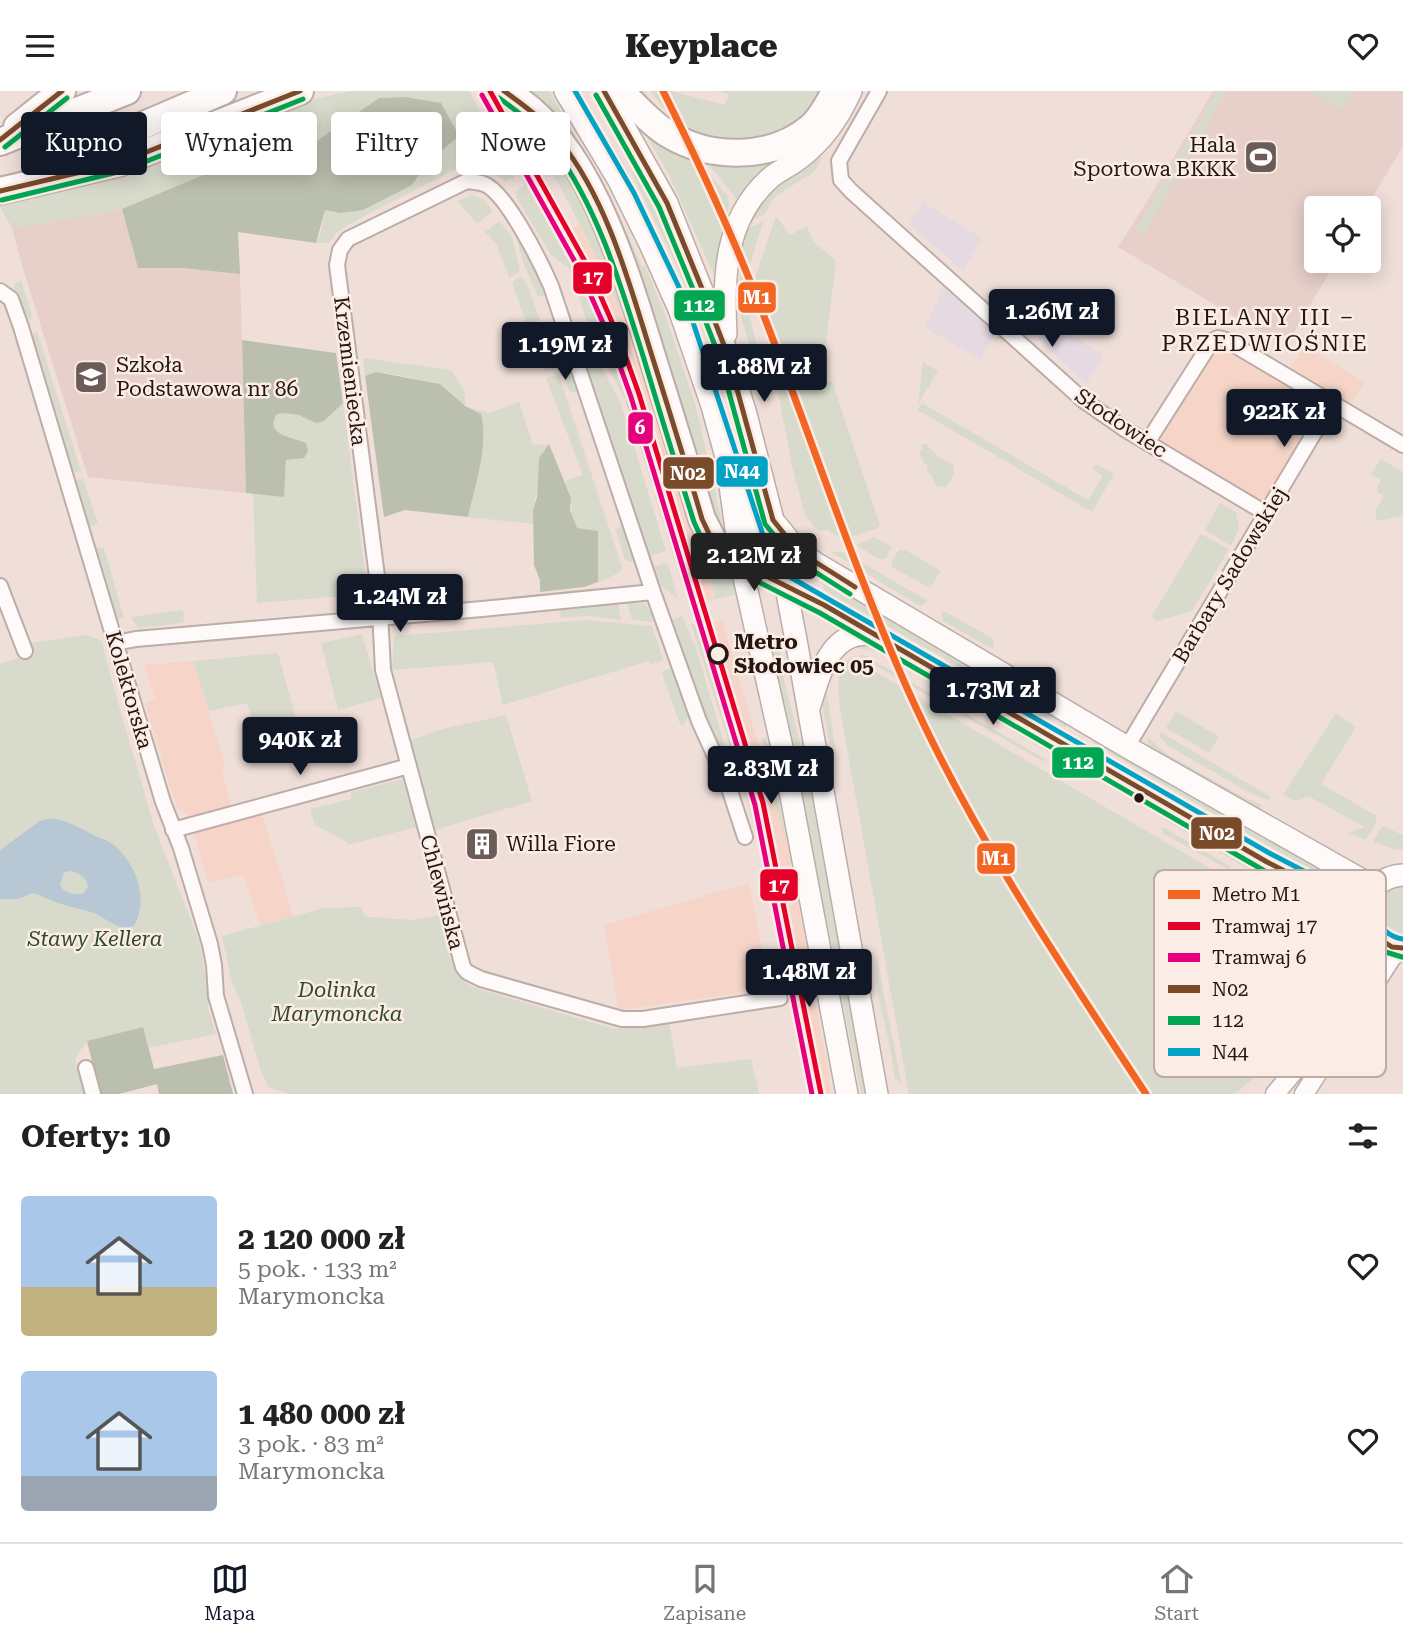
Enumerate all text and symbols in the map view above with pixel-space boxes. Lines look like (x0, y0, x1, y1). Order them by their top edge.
icon: menu (21, 27, 59, 65)
text: Keyplace (625, 27, 778, 65)
icon: heart (1344, 27, 1382, 65)
chip: Kupno (21, 112, 147, 175)
chip: Wynajem (161, 112, 317, 175)
chip: Filtry (331, 112, 442, 175)
chip: Nowe (456, 112, 570, 175)
place label: Hala Sportowa BKKK (1074, 133, 1237, 181)
sports icon: Hala Sportowa BKKK (1242, 138, 1280, 176)
map controls (1304, 196, 1381, 273)
button: locate (1304, 196, 1381, 273)
line badge: 17 (572, 261, 613, 295)
text: 17 (582, 266, 604, 289)
line badge: M1 (737, 281, 777, 314)
text: M1 (743, 286, 772, 309)
line badge: 112 (673, 289, 726, 322)
pin: 1.26M zł (980, 289, 1124, 349)
text: 112 (683, 294, 715, 317)
street label: Krzemieniecka (329, 295, 371, 448)
text: 1.26M zł (1005, 298, 1099, 325)
district label: BIELANY III – PRZEDWIOŚNIE (1161, 304, 1369, 357)
pin: 1.19M zł (493, 323, 637, 382)
text: 1.19M zł (518, 331, 612, 358)
pin: 1.88M zł (692, 345, 836, 404)
place label: Szkoła Podstawowa nr 86 (116, 353, 298, 401)
text: 1.88M zł (717, 353, 811, 380)
school or university icon: Szkoła Podstawowa nr 86 (72, 358, 110, 396)
street label: Słodowiec (1070, 383, 1172, 463)
pin: 922K zł (1219, 389, 1349, 449)
text: 922K zł (1242, 398, 1326, 425)
line badge: 6 (627, 411, 654, 445)
text: 6 (635, 416, 646, 439)
line badge: N44 (715, 455, 769, 488)
line badge: N02 (662, 456, 715, 490)
text: N44 (724, 460, 760, 483)
text: N02 (670, 462, 706, 485)
street label: Barbary Sadowskiej (1168, 483, 1292, 667)
pin: 2.12M zł (682, 533, 826, 593)
text: 2.12M zł (707, 542, 801, 569)
pin: 1.24M zł (328, 575, 472, 634)
text: 1.24M zł (353, 583, 447, 610)
street label: Kolektorska (101, 628, 158, 753)
place label: Metro Słodowiec 05 (734, 630, 874, 678)
marker: Metro Słodowiec 05 (708, 644, 728, 664)
pin: 1.73M zł (921, 667, 1065, 727)
text: 1.73M zł (946, 676, 1040, 703)
pin: 940K zł (235, 717, 365, 777)
text: 940K zł (258, 726, 342, 753)
line badge: 112 (1051, 746, 1105, 779)
pin: 2.83M zł (699, 747, 843, 806)
text: 112 (1062, 751, 1094, 774)
text: 2.83M zł (724, 755, 818, 782)
unlabelled marker (1132, 791, 1146, 805)
line badge: N02 (1190, 816, 1243, 850)
text: N02 (1199, 822, 1235, 845)
building icon: Willa Fiore (463, 825, 501, 863)
street label: Chlewińska (415, 832, 469, 953)
place label: Willa Fiore (506, 832, 616, 856)
line badge: M1 (976, 842, 1016, 875)
text: M1 (982, 847, 1011, 870)
line badge: 17 (759, 868, 799, 902)
legend (1154, 870, 1386, 1077)
text: 17 (768, 874, 790, 897)
text: Metro M1 (1212, 883, 1300, 906)
text: Tramwaj 17 (1212, 915, 1317, 938)
park label: Stawy Kellera (27, 927, 162, 951)
text: Tramwaj 6 (1212, 946, 1306, 969)
pin: 1.48M zł (737, 949, 881, 1009)
text: 1.48M zł (762, 958, 856, 985)
park label: Dolinka Marymoncka (270, 978, 403, 1026)
text: N02 (1212, 978, 1248, 1001)
text: 112 (1212, 1009, 1244, 1032)
text: N44 (1212, 1041, 1249, 1064)
icon: filters (1344, 1117, 1382, 1155)
text: Oferty: 10 (21, 1119, 171, 1154)
text: 2 120 000 zł (238, 1221, 405, 1256)
icon: home (77, 1224, 161, 1308)
icon: heart (1344, 1247, 1382, 1285)
text: 5 pok. · 133 m² (238, 1256, 397, 1283)
text: Marymoncka (238, 1283, 385, 1310)
text: 1 480 000 zł (238, 1396, 405, 1431)
icon: home (77, 1399, 161, 1483)
icon: heart (1344, 1422, 1382, 1460)
text: 3 pok. · 83 m² (238, 1431, 384, 1458)
text: Marymoncka (238, 1458, 385, 1485)
tab: Mapa (204, 1560, 255, 1625)
tab: Zapisane (663, 1560, 746, 1625)
tab: Start (1155, 1560, 1199, 1625)

